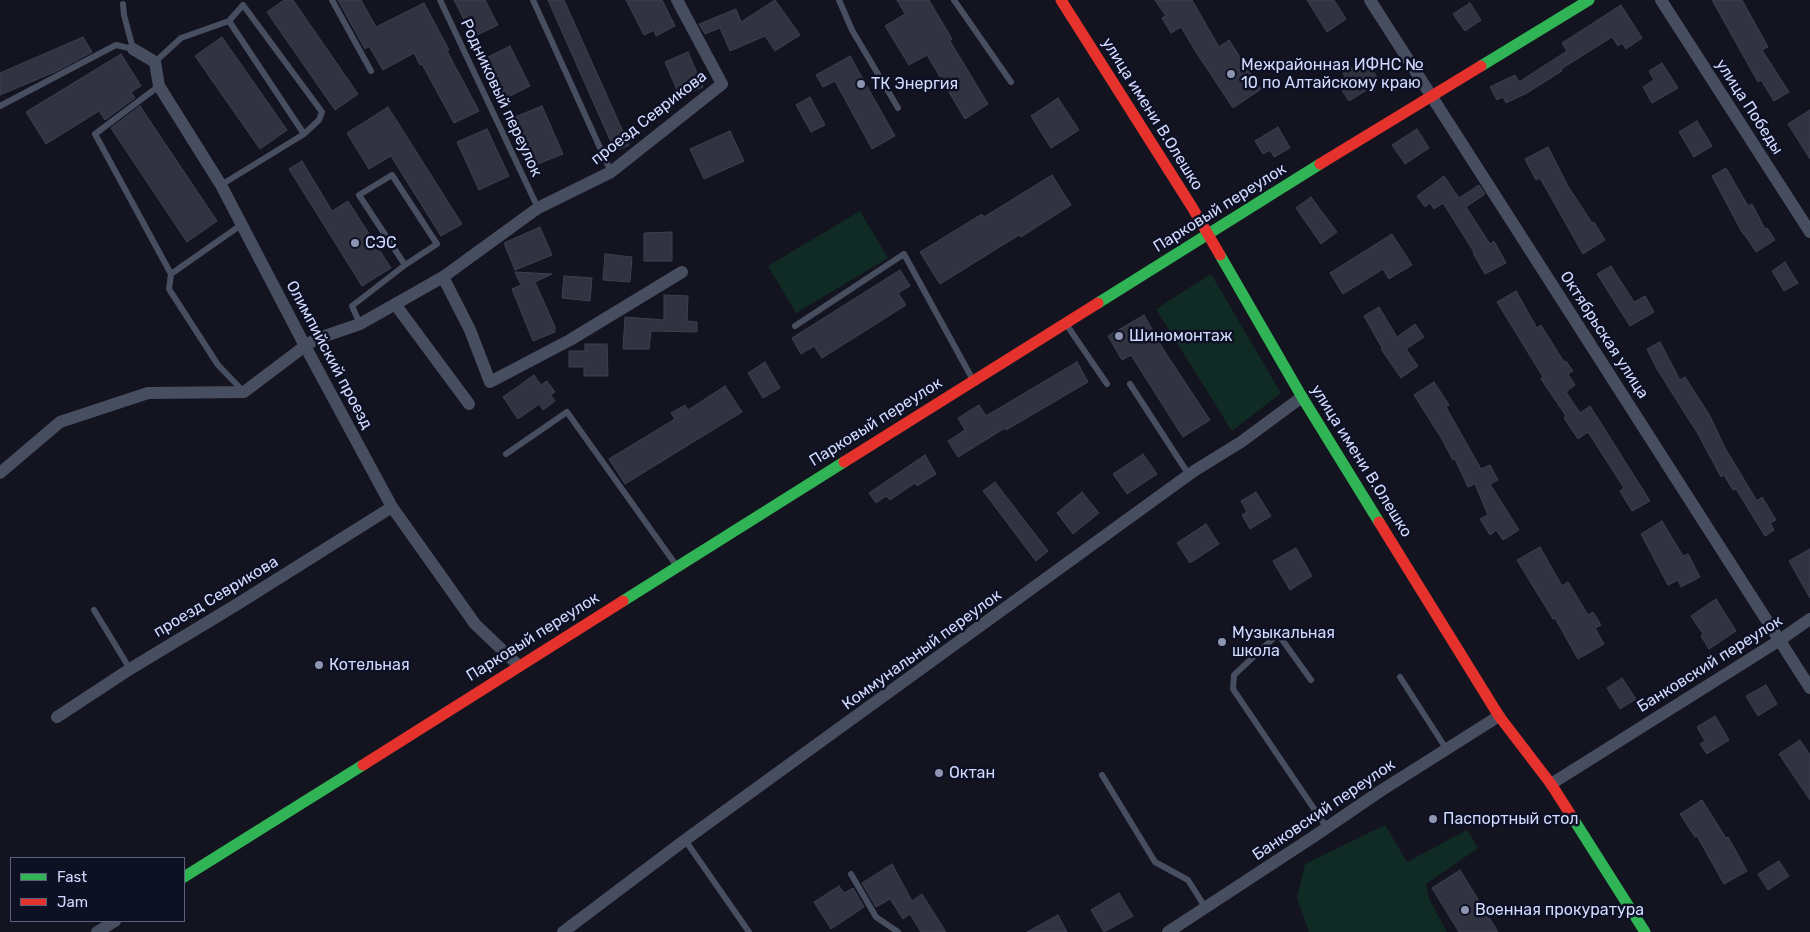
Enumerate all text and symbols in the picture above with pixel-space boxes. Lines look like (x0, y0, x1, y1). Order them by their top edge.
street label: Родниковый переулок (456, 16, 546, 180)
street label: улица имени В.Олешко (1097, 34, 1207, 194)
place label: Межрайонная ИФНС № 10 по Алтайскому краю (1241, 55, 1424, 93)
street label: улица Победы (1711, 56, 1787, 158)
street label: проезд Севрикова (587, 67, 711, 169)
marker: Межрайонная ИФНС № 10 по Алтайскому краю (1225, 68, 1237, 80)
place label: ТК Энергия (871, 74, 958, 94)
marker: ТК Энергия (855, 78, 867, 90)
street label: Парковый переулок (1150, 159, 1290, 257)
place label: СЭС (365, 233, 397, 253)
marker: СЭС (349, 237, 361, 249)
street label: Октябрьская улица (1556, 268, 1652, 402)
street label: Олимпийский проезд (282, 278, 376, 432)
place label: Шиномонтаж (1129, 326, 1233, 346)
marker: Шиномонтаж (1113, 330, 1125, 342)
street label: Парковый переулок (806, 373, 946, 471)
street label: улица имени В.Олешко (1306, 381, 1416, 541)
street label: проезд Севрикова (150, 552, 282, 642)
street label: Коммунальный переулок (839, 586, 1005, 714)
street label: Парковый переулок (463, 588, 603, 686)
street label: Банковский переулок (1634, 611, 1786, 717)
place label: Музыкальная школа (1232, 623, 1335, 661)
marker: Музыкальная школа (1216, 636, 1228, 648)
place label: Котельная (329, 655, 410, 675)
marker: Котельная (313, 659, 325, 671)
street label: Банковский переулок (1249, 755, 1399, 865)
place label: Октан (949, 763, 995, 783)
marker: Октан (933, 767, 945, 779)
place label: Паспортный стол (1443, 809, 1579, 829)
marker: Паспортный стол (1427, 813, 1439, 825)
legend (10, 857, 185, 922)
text: Fast (57, 868, 87, 886)
text: Jam (57, 893, 88, 911)
place label: Военная прокуратура (1475, 900, 1644, 920)
marker: Военная прокуратура (1459, 904, 1471, 916)

